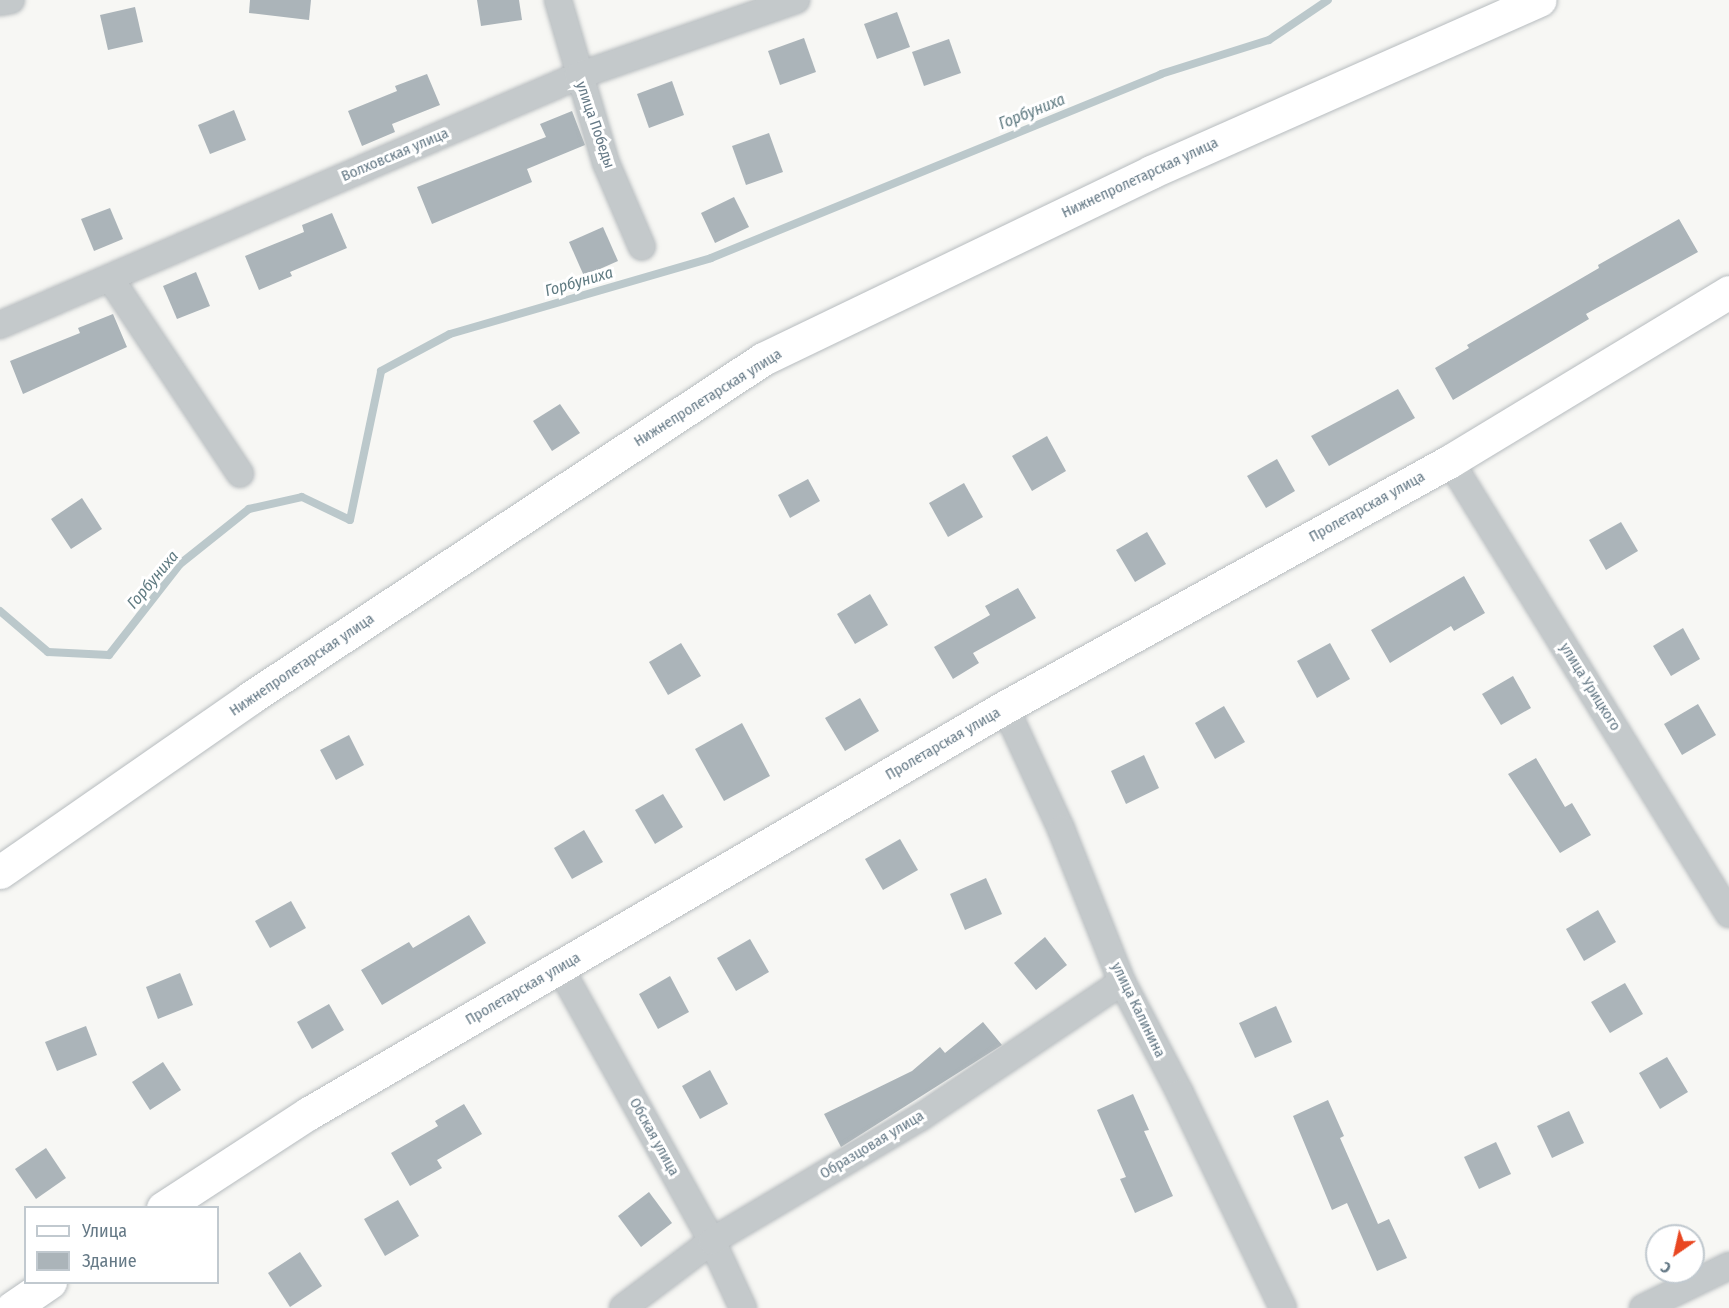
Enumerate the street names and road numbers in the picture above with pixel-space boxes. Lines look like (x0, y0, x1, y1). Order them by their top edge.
street label: улица Победы (572, 79, 618, 171)
street label: Волховская улица (339, 124, 451, 186)
street label: Нижнепролетарская улица (1059, 134, 1221, 222)
street label: Нижнепролетарская улица (631, 345, 785, 451)
street label: Пролетарская улица (1306, 468, 1428, 546)
street label: Нижнепролетарская улица (226, 610, 378, 720)
street label: улица Урицкого (1556, 640, 1624, 734)
street label: Пролетарская улица (882, 704, 1004, 784)
street label: Пролетарская улица (462, 949, 584, 1029)
street label: улица Калинина (1107, 960, 1169, 1060)
street label: Обская улица (625, 1095, 683, 1179)
street label: Образцовая улица (817, 1107, 927, 1183)

